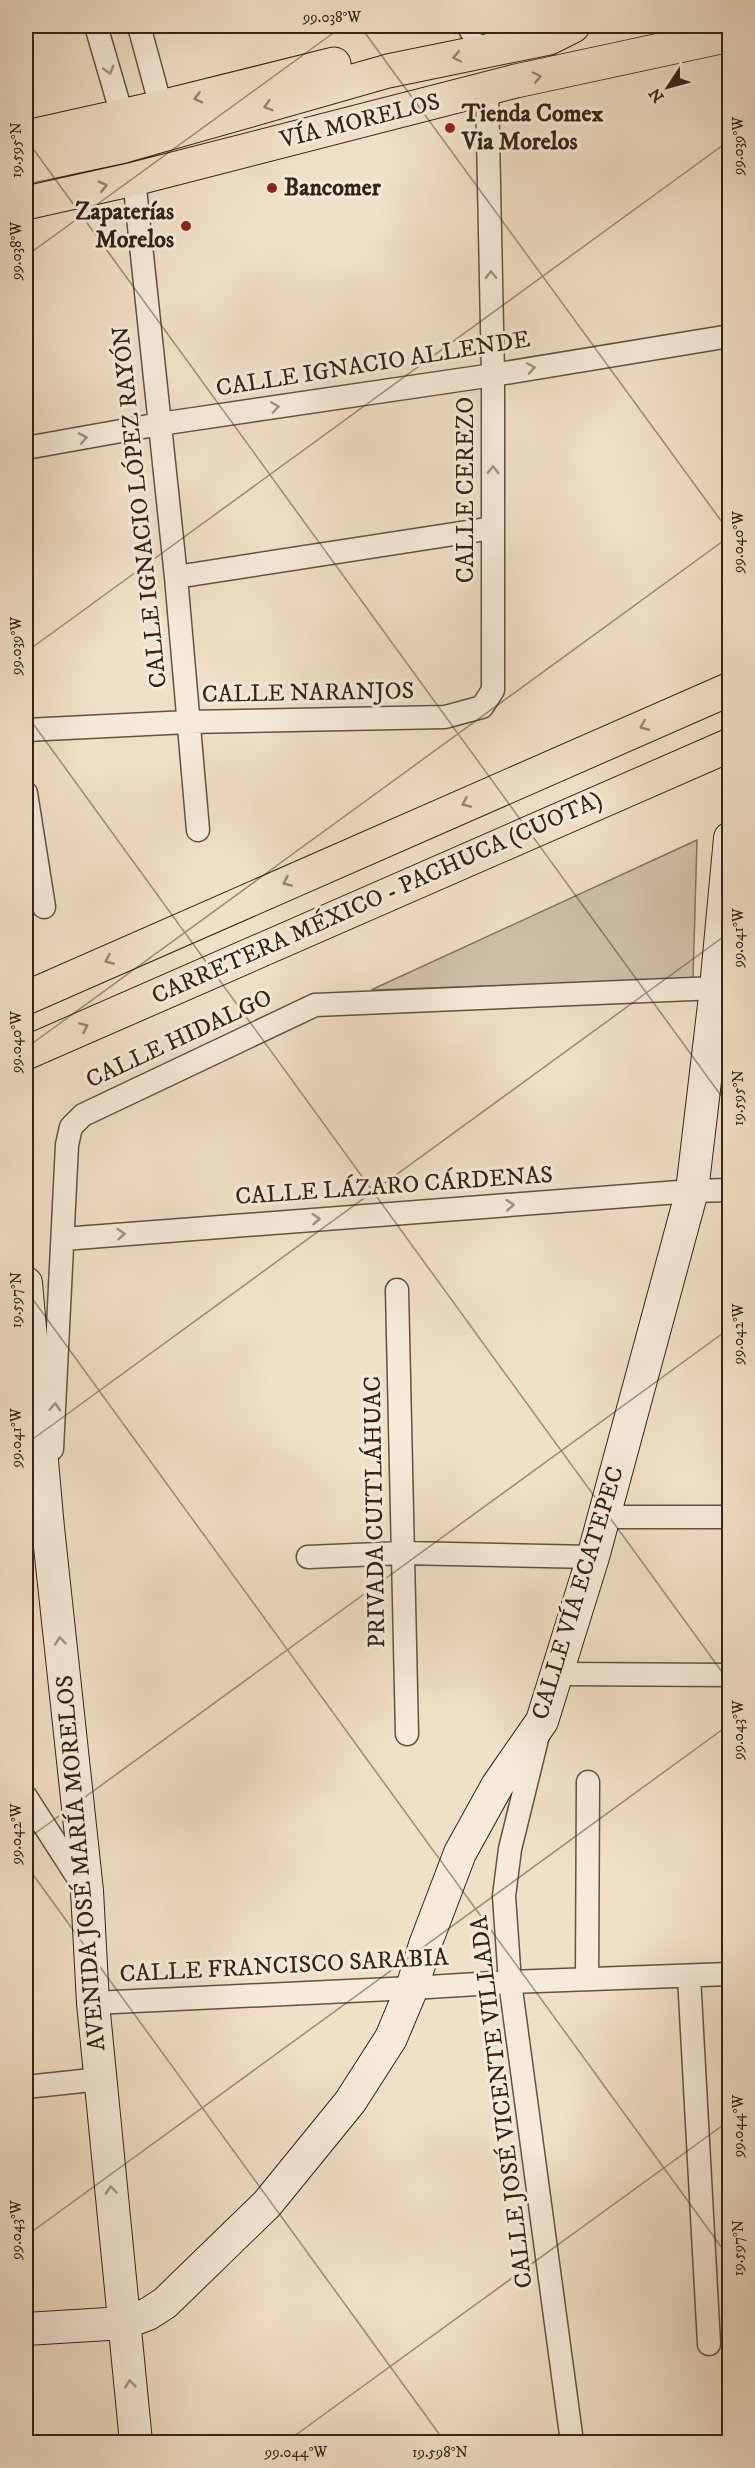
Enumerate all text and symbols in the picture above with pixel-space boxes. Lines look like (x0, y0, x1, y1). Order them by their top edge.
text: 99.038°W (302, 8, 361, 27)
one-way arrow (452, 50, 462, 63)
north arrow (638, 57, 698, 117)
one-way arrow (102, 65, 114, 75)
one-way arrow (531, 71, 541, 84)
text: N (645, 84, 669, 106)
street label: VÍA MORELOS (276, 86, 443, 156)
one-way arrow (193, 90, 203, 103)
one-way arrow (263, 98, 273, 111)
place label: Tienda Comex Via Morelos (461, 99, 603, 157)
text: 99.039°W (729, 117, 748, 176)
marker: Tienda Comex Via Morelos (443, 121, 457, 135)
text: 19.595°N (7, 122, 26, 178)
place label: Bancomer (284, 173, 382, 203)
one-way arrow (98, 180, 108, 193)
marker: Bancomer (265, 181, 279, 195)
place label: Zapaterías Morelos (75, 197, 174, 255)
marker: Zapaterías Morelos (179, 219, 193, 233)
text: 99.038°W (7, 222, 26, 281)
one-way arrow (485, 270, 497, 279)
street label: CALLE IGNACIO ALLENDE (214, 324, 532, 404)
street label: CALLE IGNACIO LÓPEZ RAYÓN (105, 325, 174, 690)
one-way arrow (526, 363, 535, 375)
street label: CALLE CEREZO (451, 397, 481, 583)
one-way arrow (271, 401, 280, 413)
one-way arrow (78, 432, 88, 445)
one-way arrow (487, 465, 499, 474)
text: 99.040°W (729, 511, 748, 574)
text: 99.039°W (7, 617, 26, 676)
street label: CALLE NARANJOS (202, 676, 414, 710)
one-way arrow (640, 718, 651, 730)
street label: CARRETERA MÉXICO - PACHUCA (CUOTA) (147, 785, 607, 1011)
one-way arrow (461, 796, 472, 808)
one-way arrow (282, 875, 293, 887)
text: 99.041°W (729, 908, 748, 969)
one-way arrow (104, 953, 115, 965)
street label: CALLE HIDALGO (81, 983, 277, 1095)
text: 99.040°W (7, 1011, 26, 1074)
one-way arrow (77, 1022, 88, 1034)
text: 19.595°N (729, 1070, 748, 1126)
street label: CALLE LÁZARO CÁRDENAS (234, 1159, 554, 1212)
one-way arrow (506, 1198, 515, 1211)
one-way arrow (311, 1213, 320, 1226)
one-way arrow (117, 1228, 126, 1241)
text: 19.597°N (7, 1272, 26, 1328)
text: 99.042°W (729, 1303, 748, 1366)
street label: PRIVADA CUITLÁHUAC (357, 1376, 392, 1648)
one-way arrow (48, 1402, 61, 1411)
text: 99.041°W (7, 1408, 26, 1469)
street label: CALLE VÍA ECATEPEC (524, 1462, 631, 1723)
one-way arrow (54, 1636, 67, 1645)
street label: AVENIDA JOSÉ MARÍA MORELOS (49, 1674, 112, 2052)
text: 99.043°W (729, 1700, 748, 1761)
text: 99.042°W (7, 1803, 26, 1866)
street label: CALLE JOSÉ VICENTE VILLADA (464, 1913, 540, 2290)
street label: CALLE FRANCISCO SARABIA (119, 1942, 450, 1990)
text: 99.044°W (729, 2095, 748, 2158)
one-way arrow (105, 2186, 118, 2195)
text: 99.043°W (7, 2200, 26, 2261)
text: 19.597°N (729, 2220, 748, 2276)
one-way arrow (124, 2380, 137, 2389)
text: 99.044°W (264, 2443, 327, 2462)
text: 19.598°N (412, 2443, 468, 2462)

